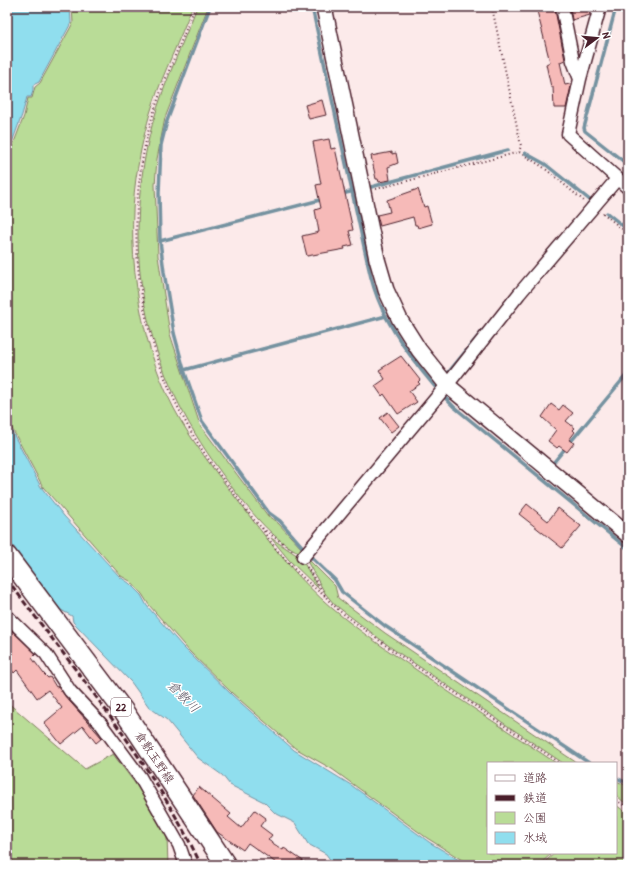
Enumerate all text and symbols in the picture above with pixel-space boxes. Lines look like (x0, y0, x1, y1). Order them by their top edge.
north arrow (577, 18, 617, 58)
text: N (599, 30, 614, 40)
water label: 倉敷川 (164, 676, 204, 716)
road number: 22 (111, 698, 131, 716)
street label: 倉敷玉野線 (131, 727, 179, 787)
legend (487, 762, 617, 854)
text: 道路 (523, 769, 547, 786)
text: 鉄道 (523, 789, 547, 806)
text: 公園 (523, 809, 547, 826)
text: 水域 (523, 829, 547, 846)

